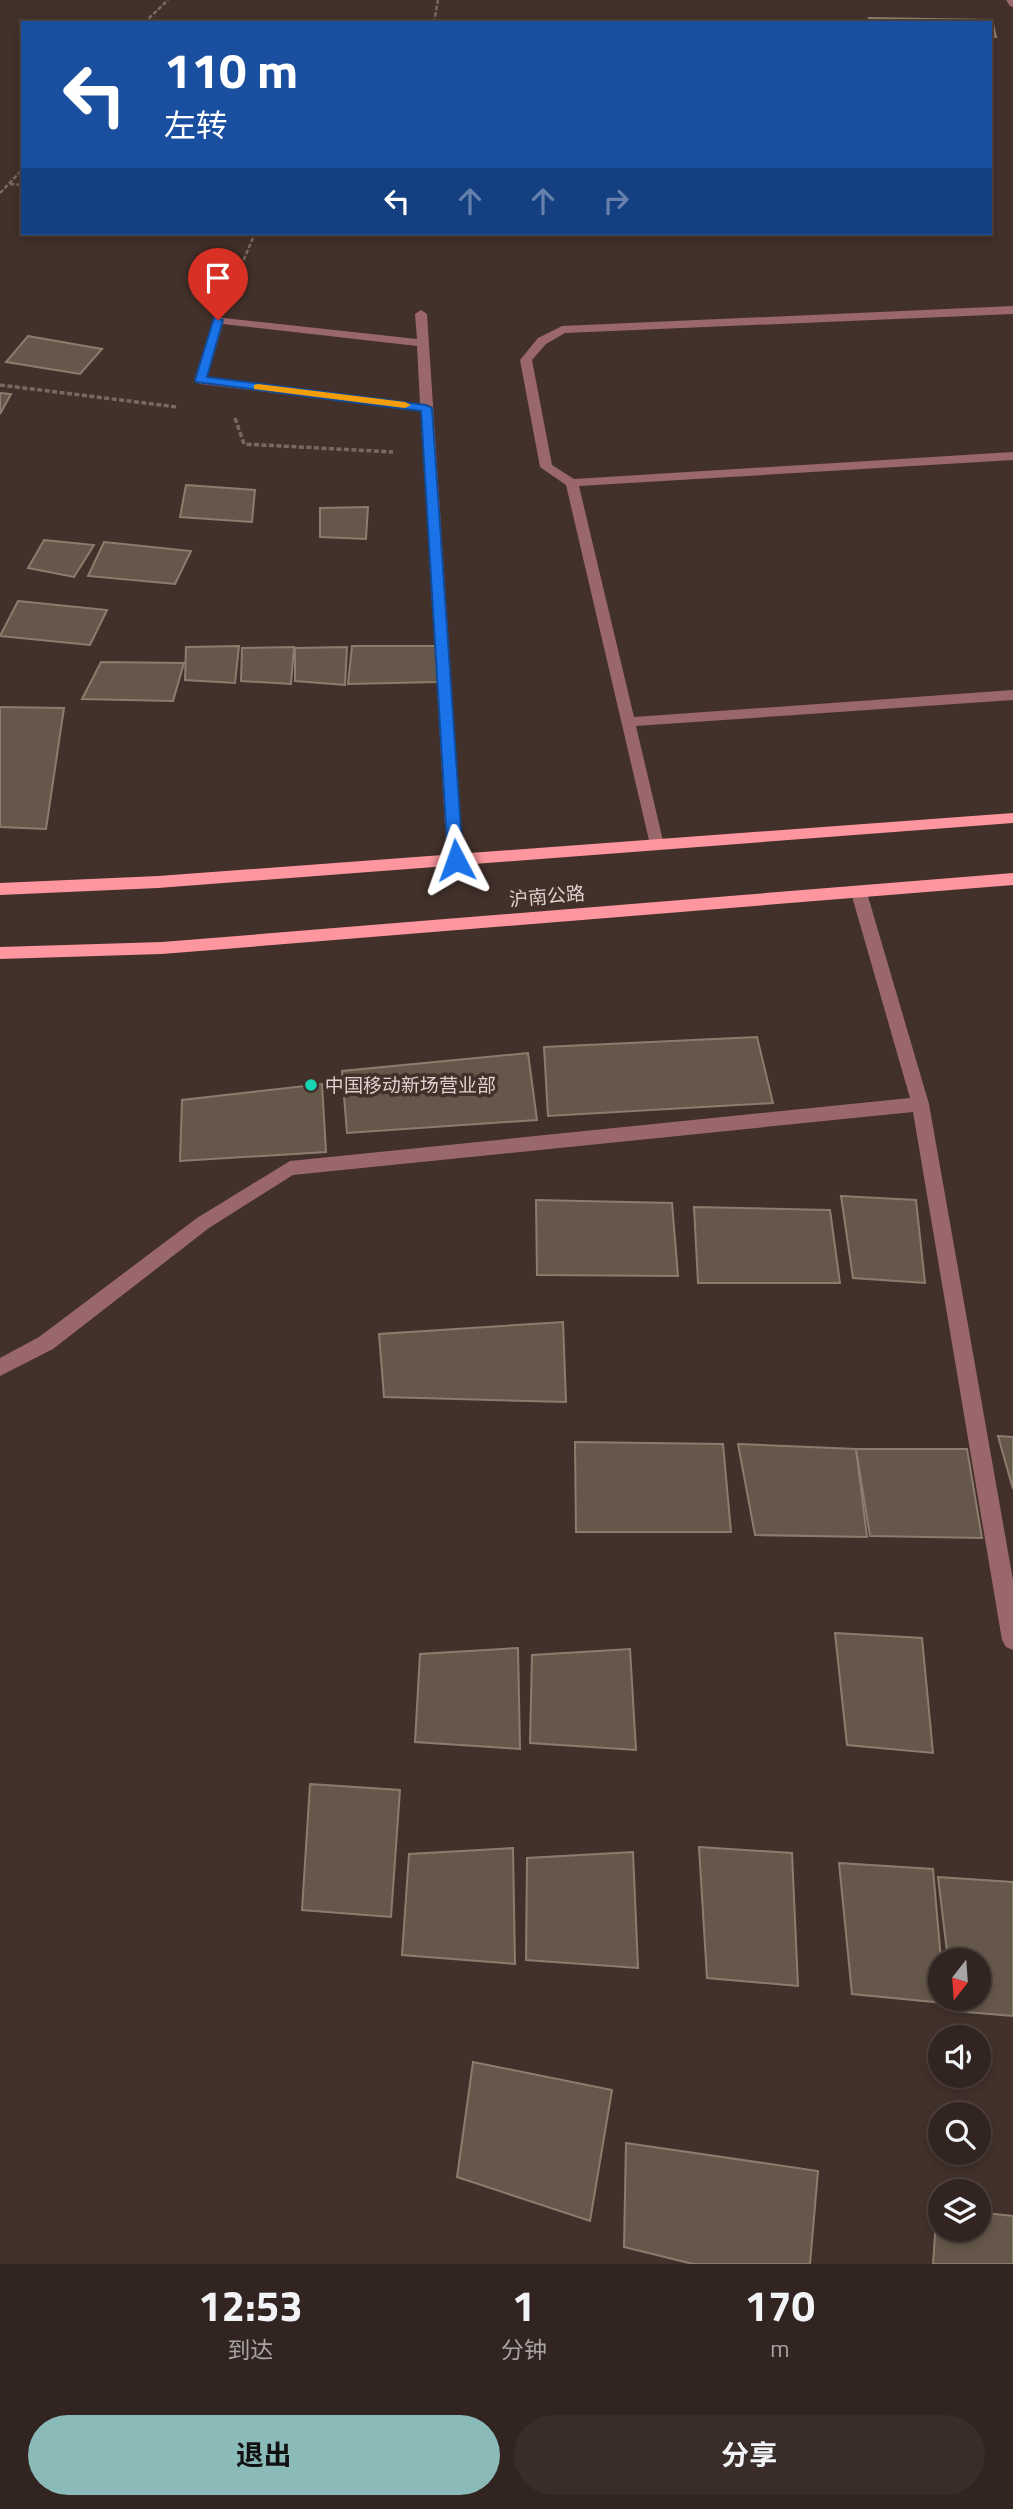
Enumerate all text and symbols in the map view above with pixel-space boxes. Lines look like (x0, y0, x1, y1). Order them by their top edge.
text: 110 m (164, 32, 298, 107)
icon: left (49, 49, 140, 140)
text: 左转 (164, 101, 228, 149)
icon: left (378, 182, 416, 220)
icon: ahead (451, 182, 489, 220)
icon: ahead (524, 182, 562, 220)
icon: right (597, 182, 635, 220)
pin (188, 248, 248, 320)
icon: arrive (199, 259, 237, 297)
position arrow (419, 823, 493, 897)
street label: 沪南公路 (508, 878, 586, 913)
place label: 中国移动新场营业部 (325, 1070, 496, 1099)
marker: 中国移动新场营业部 (303, 1077, 319, 1093)
north arrow (928, 1948, 990, 2011)
map controls (928, 1948, 991, 2242)
button: sound (928, 2025, 991, 2088)
button: search (928, 2102, 991, 2165)
button: layers (928, 2179, 991, 2242)
text: 12:53 (198, 2273, 303, 2337)
text: 1 (512, 2273, 535, 2337)
text: 170 (745, 2273, 815, 2337)
text: m (770, 2331, 789, 2366)
text: 到达 (227, 2332, 273, 2367)
text: 分钟 (501, 2332, 547, 2367)
button: 退出 (28, 2415, 500, 2495)
button: 分享 (514, 2415, 985, 2495)

